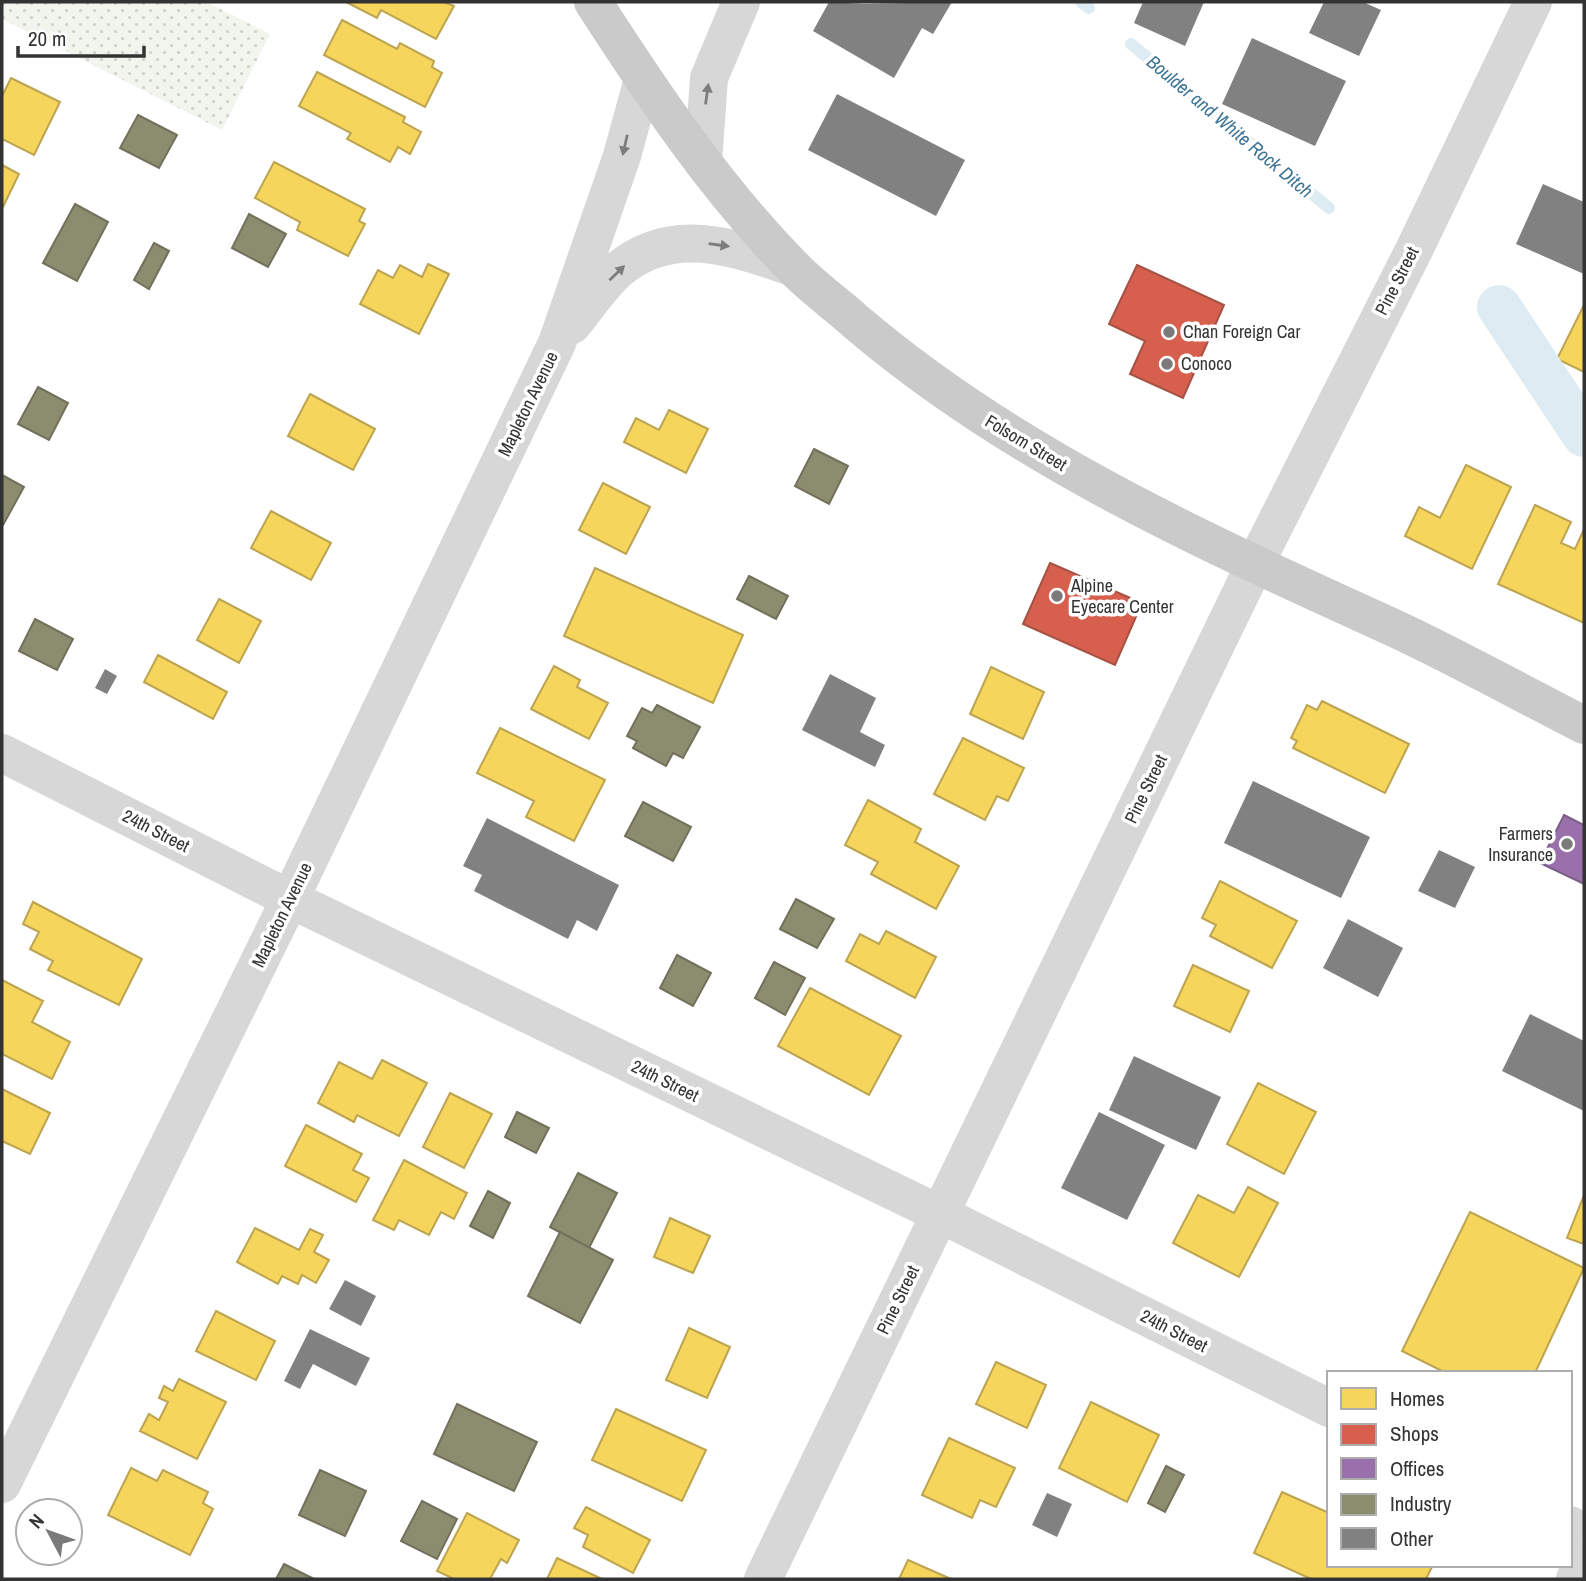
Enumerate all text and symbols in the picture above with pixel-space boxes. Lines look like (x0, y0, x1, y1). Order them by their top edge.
scale bar (18, 14, 144, 58)
text: 20 m (28, 24, 66, 53)
water label: Boulder and White Rock Ditch (1141, 49, 1319, 203)
one-way arrow (702, 83, 713, 105)
one-way arrow (619, 134, 630, 156)
one-way arrow (709, 240, 731, 251)
street label: Pine Street (1369, 242, 1424, 319)
one-way arrow (608, 265, 625, 281)
place label: Chan Foreign Car (1183, 319, 1300, 344)
marker: Chan Foreign Car (1161, 324, 1177, 340)
street label: Mapleton Avenue (491, 347, 564, 460)
place label: Conoco (1181, 351, 1232, 376)
marker: Conoco (1159, 356, 1175, 372)
street label: Folsom Street (981, 408, 1072, 477)
place label: Alpine Eyecare Center (1070, 573, 1174, 619)
marker: Alpine Eyecare Center (1049, 588, 1065, 604)
street label: Pine Street (1118, 750, 1173, 827)
street label: 24th Street (118, 803, 194, 858)
place label: Farmers Insurance (1488, 821, 1553, 867)
marker: Farmers Insurance (1559, 836, 1575, 852)
street label: Mapleton Avenue (245, 858, 318, 971)
street label: 24th Street (627, 1053, 703, 1108)
street label: Pine Street (870, 1261, 925, 1338)
street label: 24th Street (1136, 1303, 1212, 1358)
legend (1327, 1371, 1572, 1567)
text: Homes (1390, 1384, 1445, 1413)
text: Shops (1390, 1419, 1439, 1448)
text: Offices (1390, 1454, 1444, 1483)
text: Industry (1390, 1489, 1452, 1518)
north arrow (14, 1497, 84, 1567)
text: N (23, 1508, 50, 1534)
text: Other (1390, 1524, 1433, 1553)

